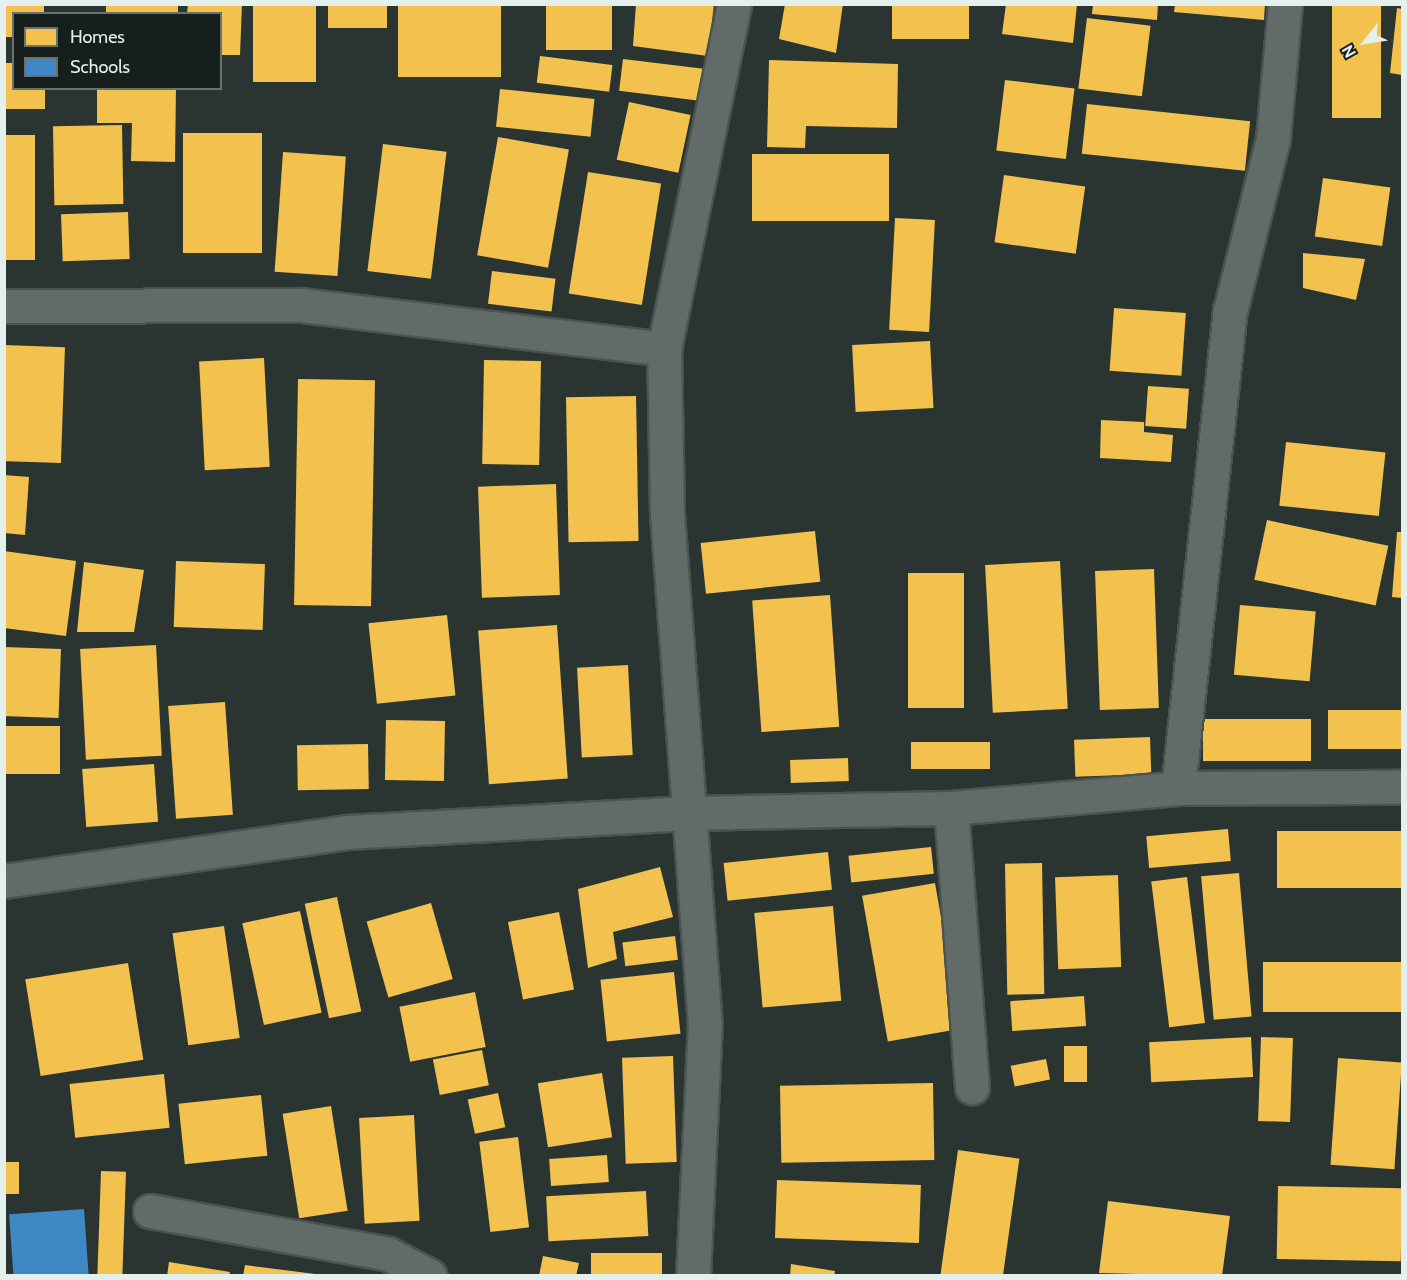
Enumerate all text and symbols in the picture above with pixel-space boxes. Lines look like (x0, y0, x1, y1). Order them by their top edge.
legend (12, 12, 222, 90)
north arrow (1335, 12, 1395, 72)
text: Homes (70, 26, 125, 48)
text: N (1338, 42, 1360, 61)
text: Schools (70, 56, 130, 78)

